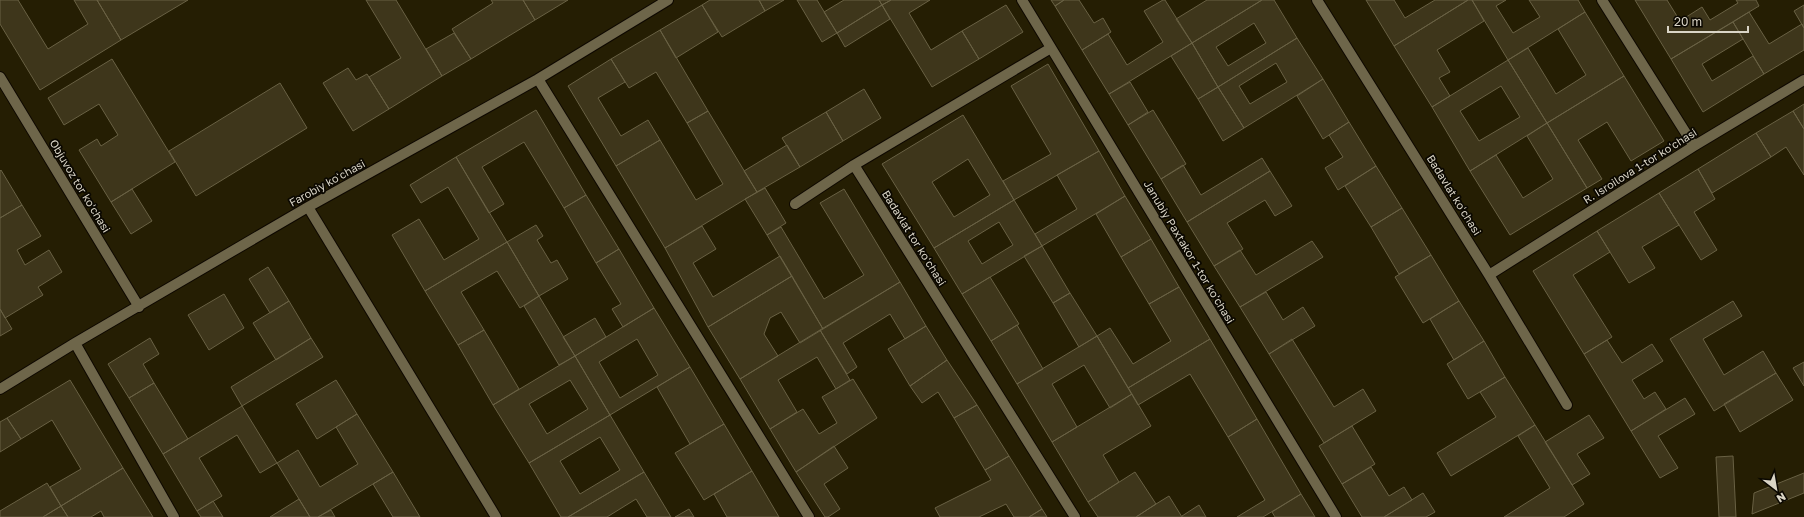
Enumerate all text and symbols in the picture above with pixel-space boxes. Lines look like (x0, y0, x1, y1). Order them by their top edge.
scale bar (1668, 8, 1748, 34)
text: 20 m (1674, 14, 1702, 29)
street label: R. Isroilova 1-tor koʻchasi (1581, 125, 1699, 206)
street label: Objuvoz tor koʻchasi (47, 137, 113, 235)
street label: Badavlat koʻchasi (1425, 152, 1484, 237)
street label: Farobiy koʻchasi (287, 156, 367, 209)
street label: Janubiy Paxtakor 1-tor koʻchasi (1141, 178, 1237, 326)
street label: Badavlat tor koʻchasi (880, 188, 949, 288)
north arrow (1756, 469, 1796, 509)
text: N (1774, 490, 1788, 506)

